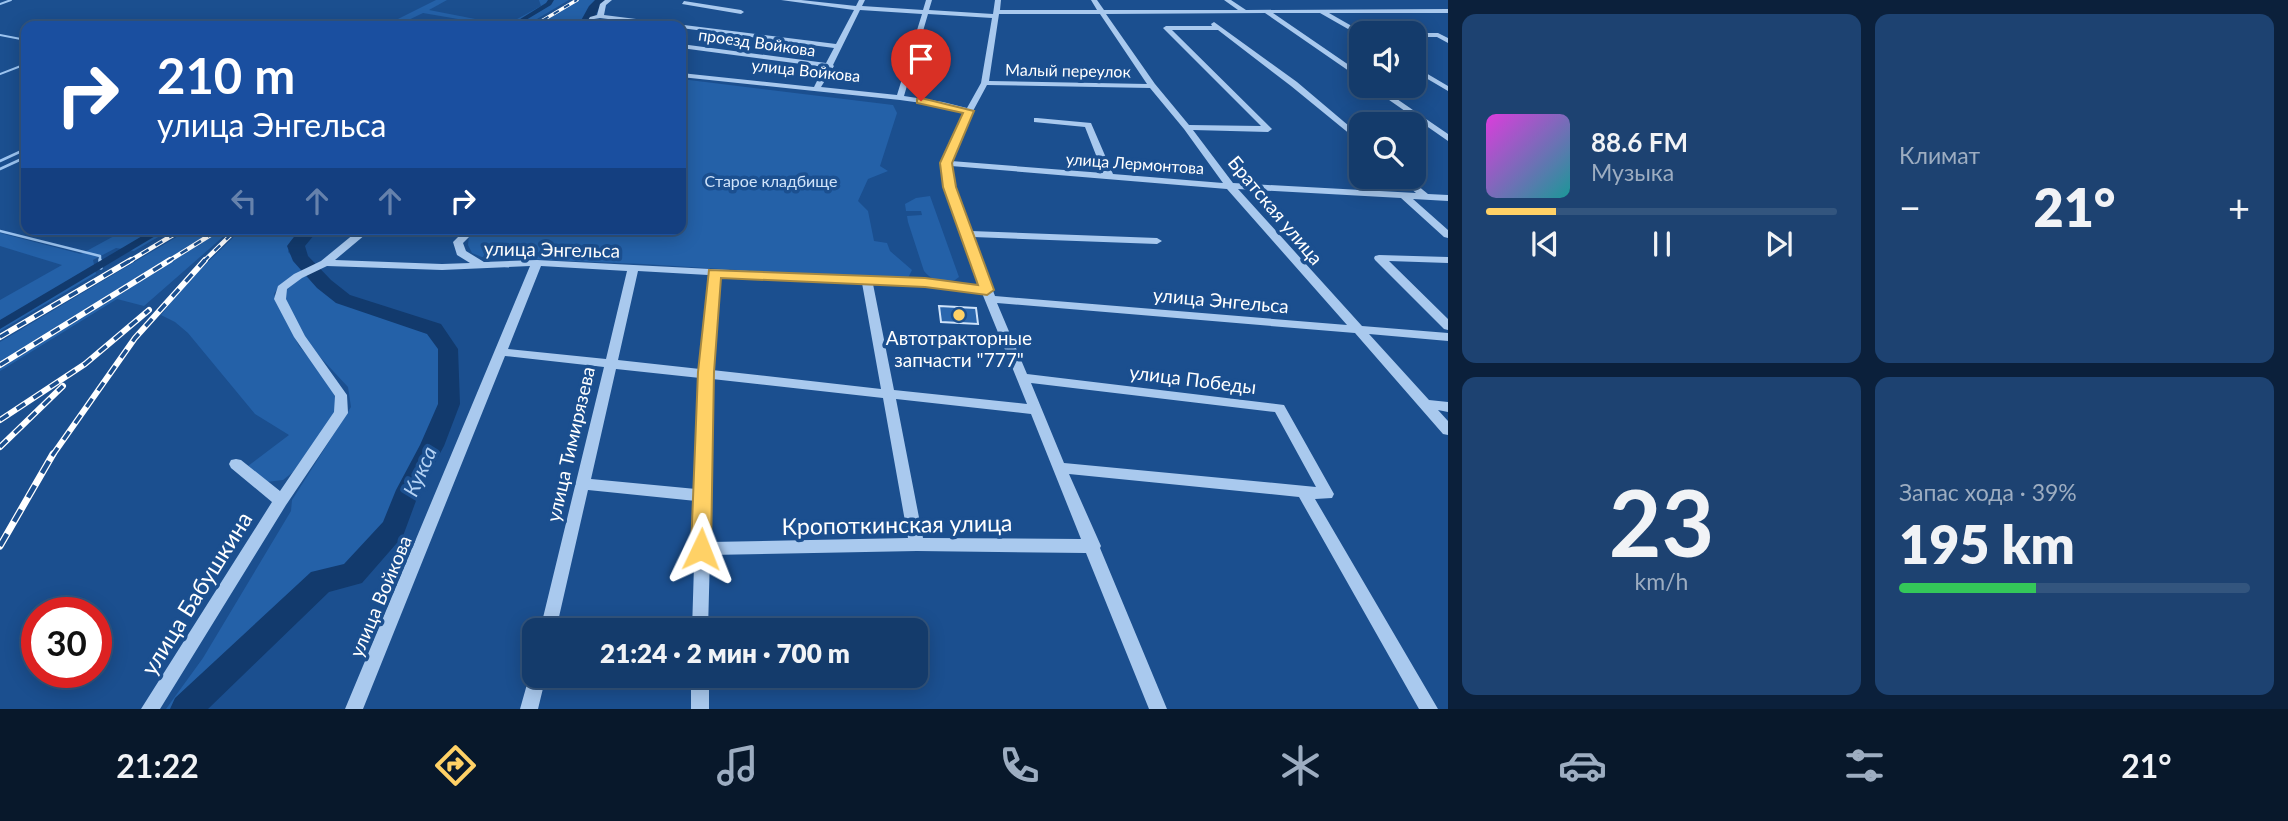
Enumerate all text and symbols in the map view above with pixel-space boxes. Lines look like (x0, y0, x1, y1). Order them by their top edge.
map controls (1349, 21, 1426, 189)
button: sound (1349, 21, 1426, 98)
street label: проезд Войкова (697, 24, 817, 60)
pin (891, 29, 951, 101)
icon: arrive (902, 40, 940, 78)
text: 210 m (157, 46, 295, 104)
icon: right (42, 49, 133, 140)
street label: улица Войкова (751, 55, 861, 85)
street label: Малый переулок (1005, 59, 1132, 81)
text: улица Энгельса (157, 105, 387, 144)
button: search (1349, 112, 1426, 189)
text: 88.6 FM (1591, 126, 1688, 158)
text: Климат (1899, 141, 1980, 169)
street label: улица Лермонтова (1065, 149, 1205, 177)
street label: Братская улица (1224, 151, 1328, 269)
text: Музыка (1591, 158, 1674, 186)
park label: Старое кладбище (705, 171, 837, 190)
text: 21° (2034, 176, 2115, 238)
icon: left (225, 182, 263, 220)
icon: ahead (298, 182, 336, 220)
icon: ahead (371, 182, 409, 220)
icon: right (444, 182, 482, 220)
text: − (1899, 184, 1921, 230)
text: + (2228, 184, 2250, 230)
icon: previous (1526, 225, 1564, 263)
icon: pause (1643, 225, 1681, 263)
icon: next (1760, 225, 1798, 263)
street label: улица Энгельса (484, 236, 620, 262)
street label: улица Энгельса (1152, 283, 1290, 317)
marker: Автотракторные запчасти "777" (951, 307, 967, 323)
place label: Автотракторные запчасти "777" (886, 326, 1032, 371)
street label: улица Победы (1128, 360, 1258, 398)
street label: улица Тимирязева (541, 364, 599, 524)
water label: Кукса (397, 442, 441, 500)
text: 23 (1609, 467, 1714, 576)
text: Запас хода · 39% (1899, 478, 2077, 506)
street label: улица Бабушкина (134, 506, 258, 680)
street label: Кропоткинская улица (781, 508, 1013, 540)
position arrow (664, 512, 738, 586)
text: 195 km (1899, 513, 2075, 575)
street label: улица Войкова (344, 532, 416, 660)
text: km/h (1635, 567, 1688, 595)
speed limit sign: 30 (21, 597, 112, 688)
text: 21:24 · 2 мин · 700 m (600, 637, 850, 669)
icon: directions (431, 741, 480, 790)
icon: music (713, 741, 762, 790)
icon: phone (995, 741, 1044, 790)
icon: climate (1276, 741, 1325, 790)
icon: car (1558, 741, 1607, 790)
icon: filters (1840, 741, 1889, 790)
text: 21:22 (116, 746, 199, 785)
text: 21° (2121, 746, 2172, 785)

